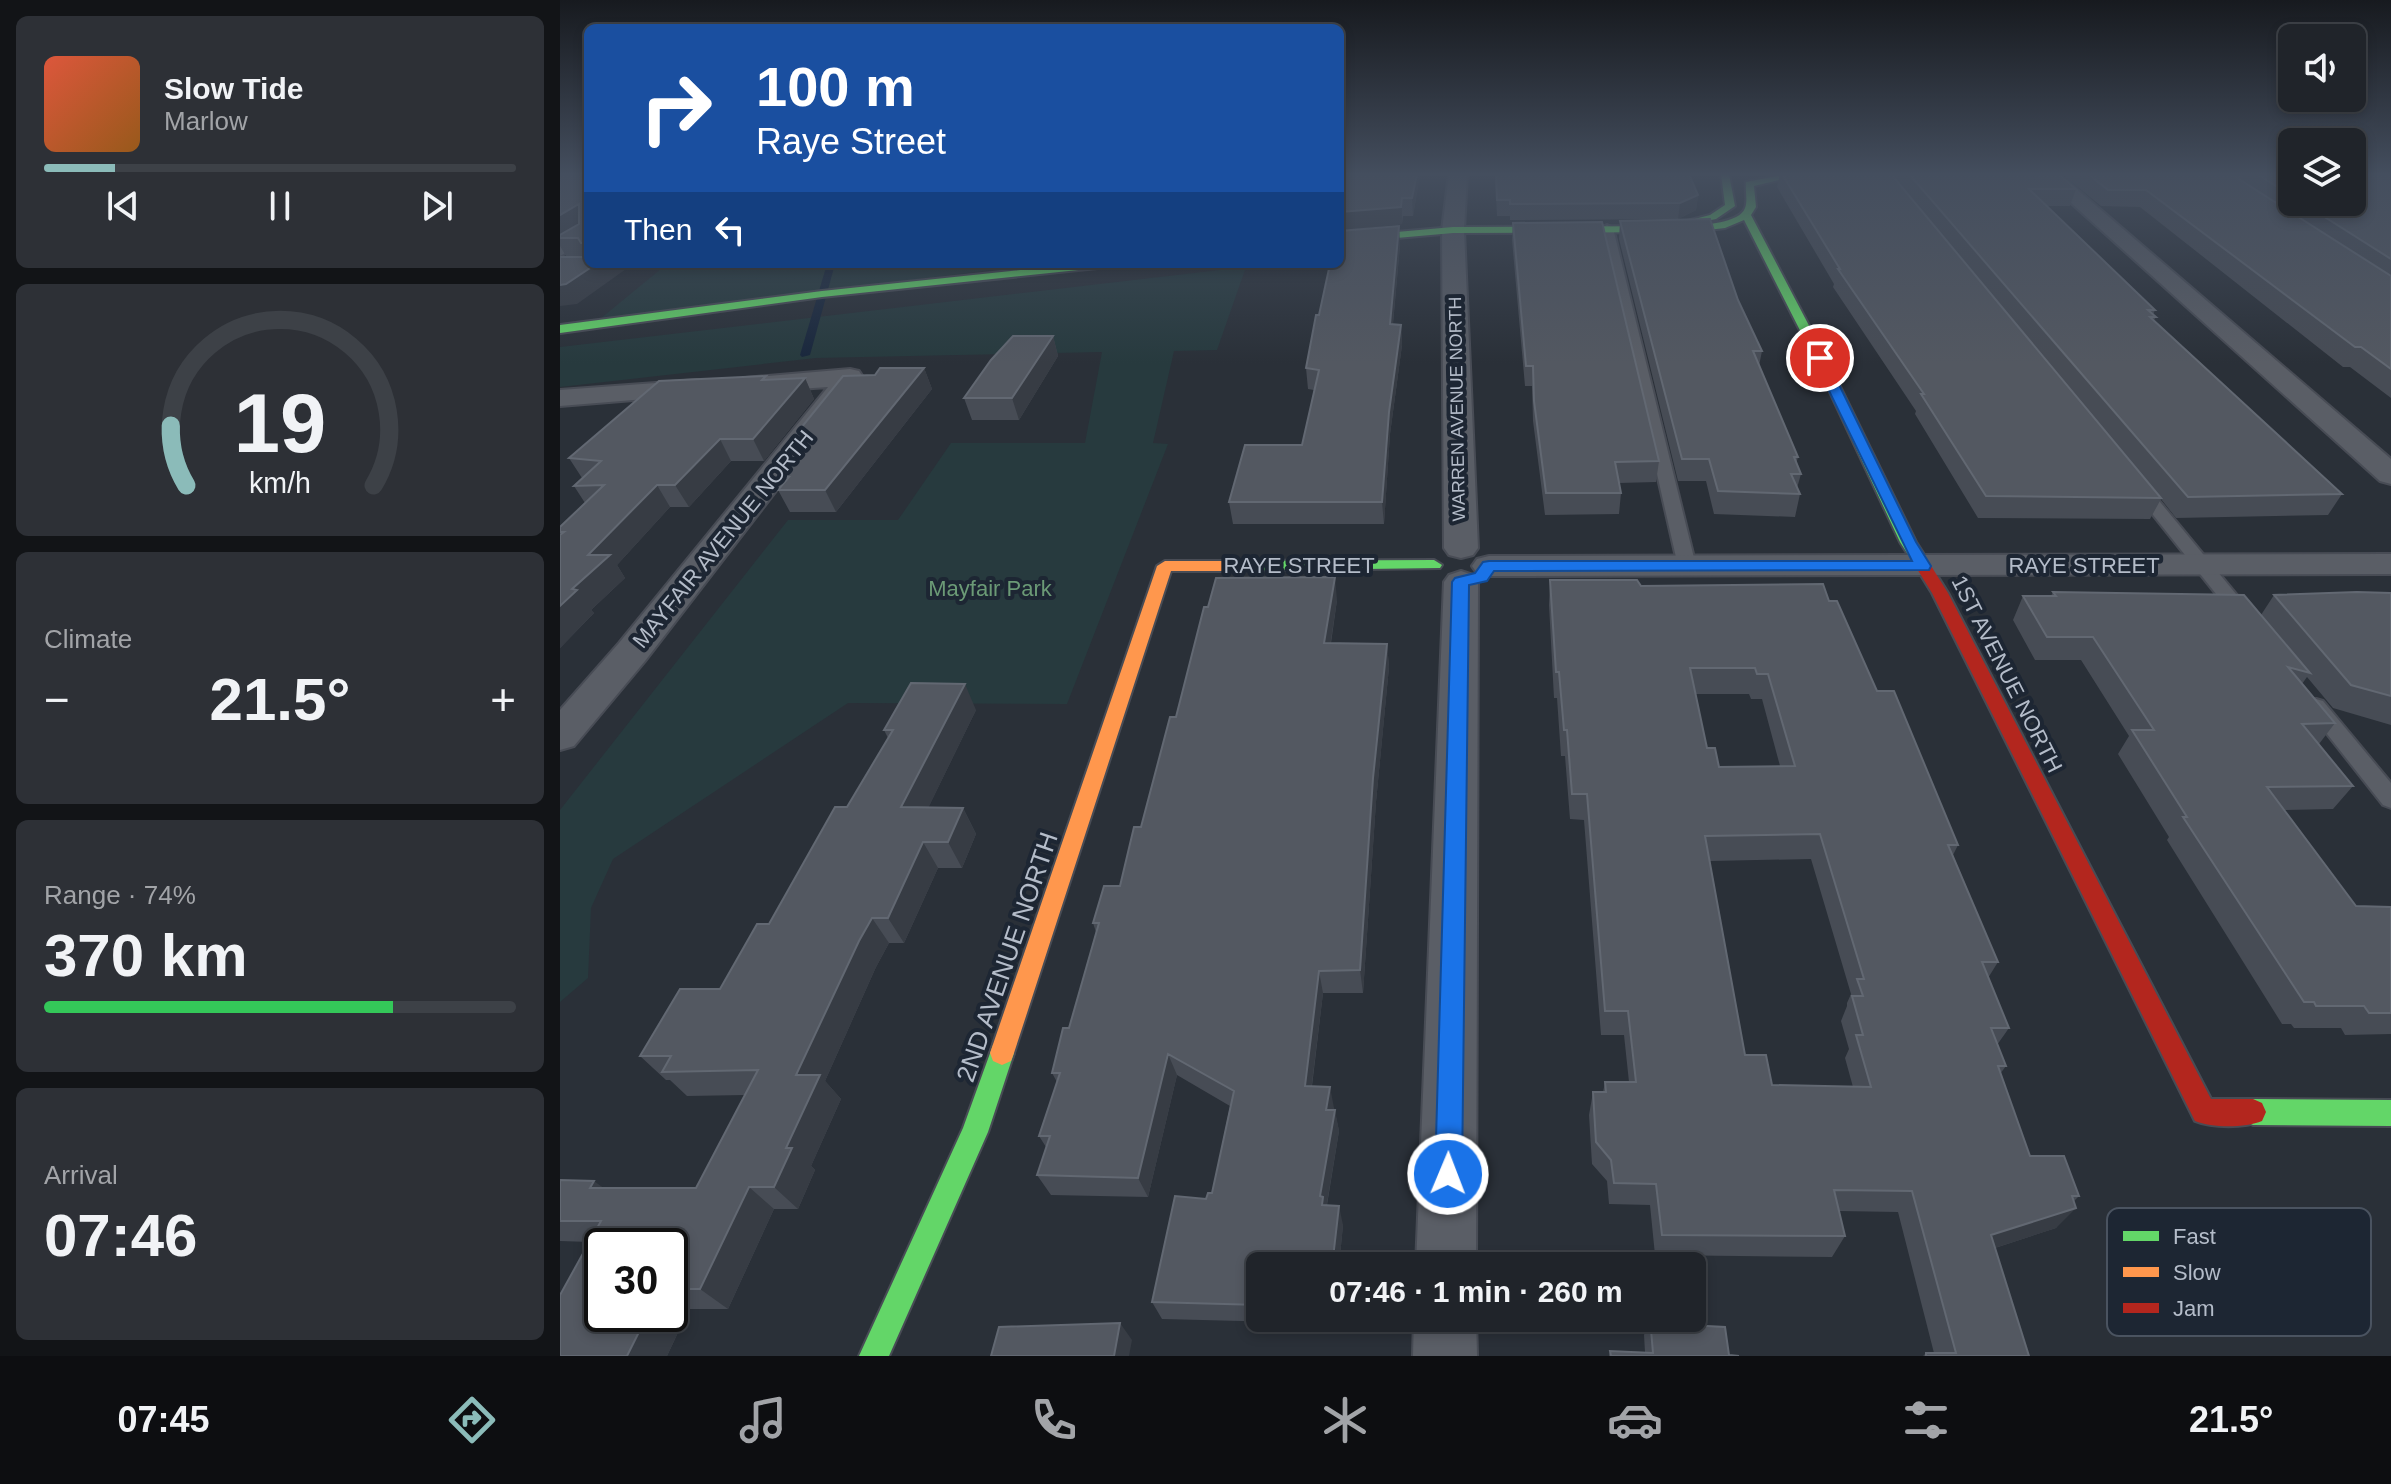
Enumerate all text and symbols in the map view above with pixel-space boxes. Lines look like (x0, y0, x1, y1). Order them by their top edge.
map controls (2278, 24, 2366, 216)
button: sound (2278, 24, 2366, 112)
text: 100 m (756, 55, 915, 118)
icon: right (624, 56, 728, 160)
text: Slow Tide (164, 72, 303, 105)
text: Marlow (164, 106, 248, 136)
text: Raye Street (756, 121, 946, 162)
button: layers (2278, 128, 2366, 216)
icon: previous (101, 184, 145, 228)
icon: pause (258, 184, 302, 228)
icon: next (415, 184, 459, 228)
icon: left (708, 208, 752, 252)
text: Then (624, 213, 692, 246)
street label: WARREN AVENUE NORTH (1445, 296, 1469, 522)
pin (1786, 324, 1854, 392)
icon: arrive (1798, 336, 1842, 380)
text: 19 (234, 377, 326, 470)
street label: MAYFAIR AVENUE NORTH (628, 425, 818, 653)
text: km/h (249, 467, 311, 499)
street label: RAYE STREET (1223, 553, 1375, 578)
street label: RAYE STREET (2008, 553, 2160, 578)
street label: 1ST AVENUE NORTH (1946, 571, 2068, 777)
park label: Mayfair Park (928, 576, 1053, 601)
text: Climate (44, 624, 132, 654)
text: 21.5° (210, 666, 350, 733)
text: − (44, 675, 70, 724)
text: + (490, 675, 516, 724)
street label: 2ND AVENUE NORTH (950, 828, 1064, 1086)
text: Range · 74% (44, 880, 196, 910)
text: 370 km (44, 922, 248, 989)
position arrow (1406, 1132, 1490, 1216)
text: Arrival (44, 1160, 118, 1190)
text: 07:46 (44, 1202, 197, 1269)
legend (2107, 1208, 2371, 1336)
text: Fast (2173, 1224, 2216, 1249)
speed limit sign: 30 (584, 1228, 688, 1332)
text: Slow (2173, 1260, 2221, 1285)
text: 07:46 · 1 min · 260 m (1329, 1275, 1623, 1308)
text: Jam (2173, 1296, 2215, 1321)
icon: directions (444, 1392, 500, 1448)
icon: music (735, 1392, 791, 1448)
icon: phone (1026, 1392, 1082, 1448)
icon: climate (1317, 1392, 1373, 1448)
icon: car (1607, 1392, 1663, 1448)
icon: filters (1898, 1392, 1954, 1448)
text: 07:45 (117, 1399, 209, 1440)
text: 21.5° (2189, 1399, 2274, 1440)

